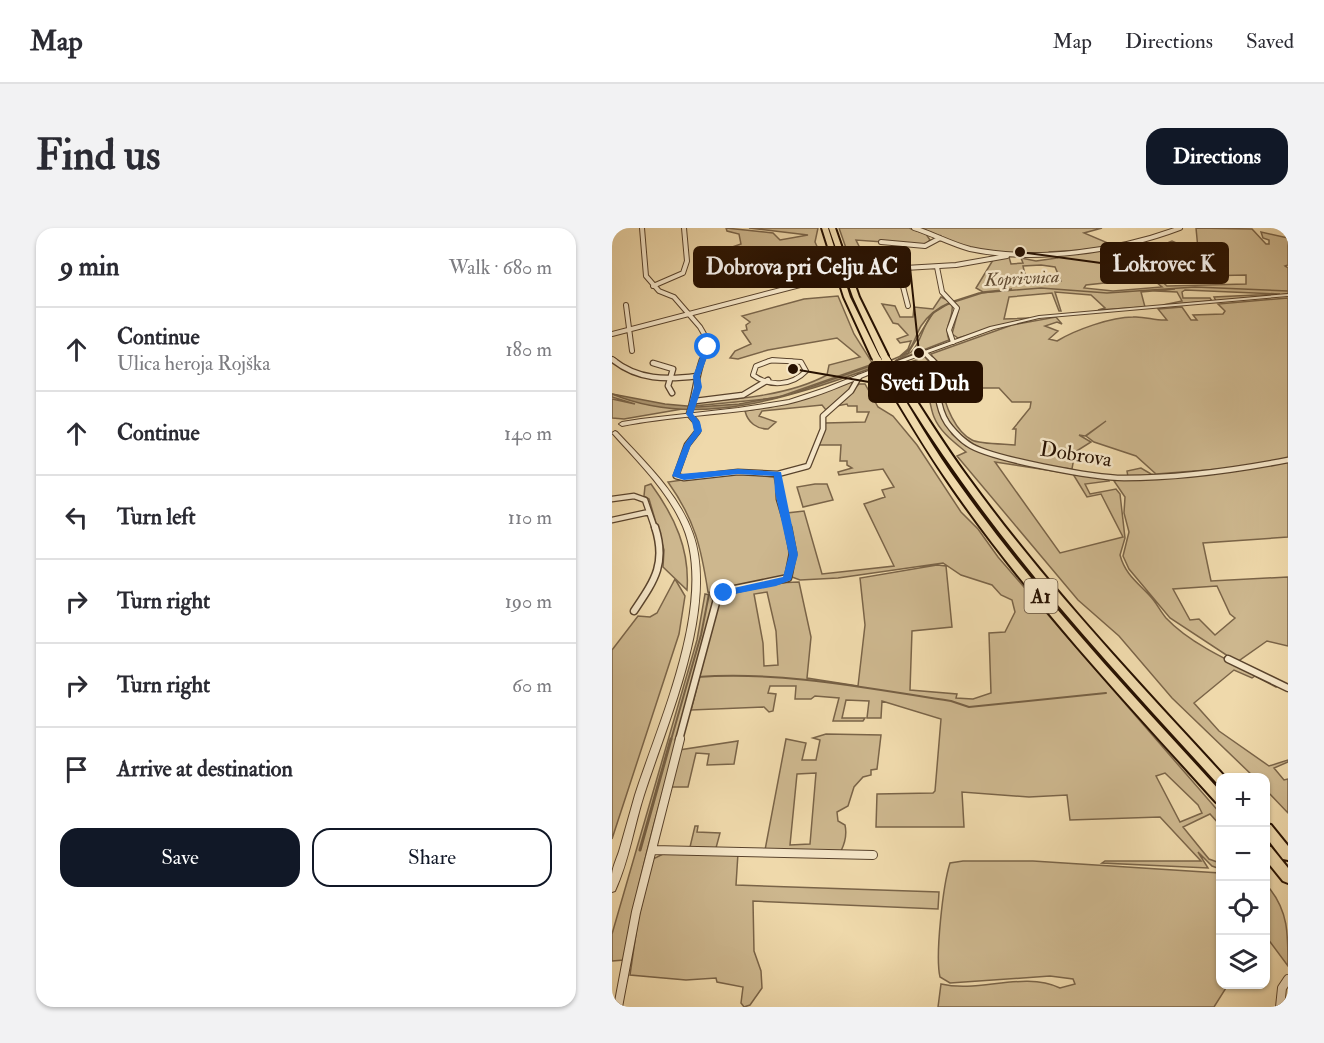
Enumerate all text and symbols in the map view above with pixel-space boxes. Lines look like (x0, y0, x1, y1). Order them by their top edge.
text: Map (30, 24, 83, 59)
text: Map (1052, 28, 1092, 55)
text: Directions (1125, 28, 1213, 55)
text: Saved (1246, 28, 1294, 55)
button: Directions (1146, 128, 1288, 185)
text: Find us (36, 130, 160, 182)
callout: Lokrovec K (1101, 243, 1228, 283)
callout: Dobrova pri Celju AC (694, 247, 910, 287)
text: Lokrovec K (1113, 250, 1216, 278)
text: 9 min (60, 251, 119, 283)
text: Dobrova pri Celju AC (706, 253, 898, 282)
text: Walk · 680 m (449, 255, 552, 280)
water label: Koprivnica (983, 265, 1060, 292)
text: Continue (117, 323, 200, 351)
icon: ahead (60, 333, 93, 366)
route start (694, 333, 720, 359)
text: 180 m (505, 337, 552, 362)
text: Ulica heroja Rojška (117, 351, 270, 376)
callout: Sveti Duh (869, 362, 982, 402)
text: Sveti Duh (881, 369, 970, 397)
icon: ahead (60, 417, 93, 450)
text: Continue (117, 419, 200, 447)
text: 140 m (504, 421, 552, 446)
street label: Dobrova (1038, 435, 1114, 474)
icon: left (60, 501, 93, 534)
text: Turn left (117, 503, 196, 531)
text: 110 m (508, 505, 552, 530)
route end (710, 579, 736, 605)
road number: A1 (1024, 579, 1058, 613)
icon: right (60, 585, 93, 618)
text: Turn right (117, 587, 210, 615)
text: 190 m (505, 589, 552, 614)
icon: right (60, 669, 93, 702)
text: Turn right (117, 671, 210, 699)
text: 60 m (512, 673, 552, 698)
icon: arrive (60, 753, 93, 786)
text: Arrive at destination (117, 755, 293, 783)
map controls (1216, 773, 1270, 989)
button: + (1216, 773, 1270, 827)
button: − (1216, 827, 1270, 881)
button: Save (60, 828, 300, 887)
button: Share (312, 828, 552, 887)
button: locate (1216, 881, 1270, 935)
button: layers (1216, 935, 1270, 989)

